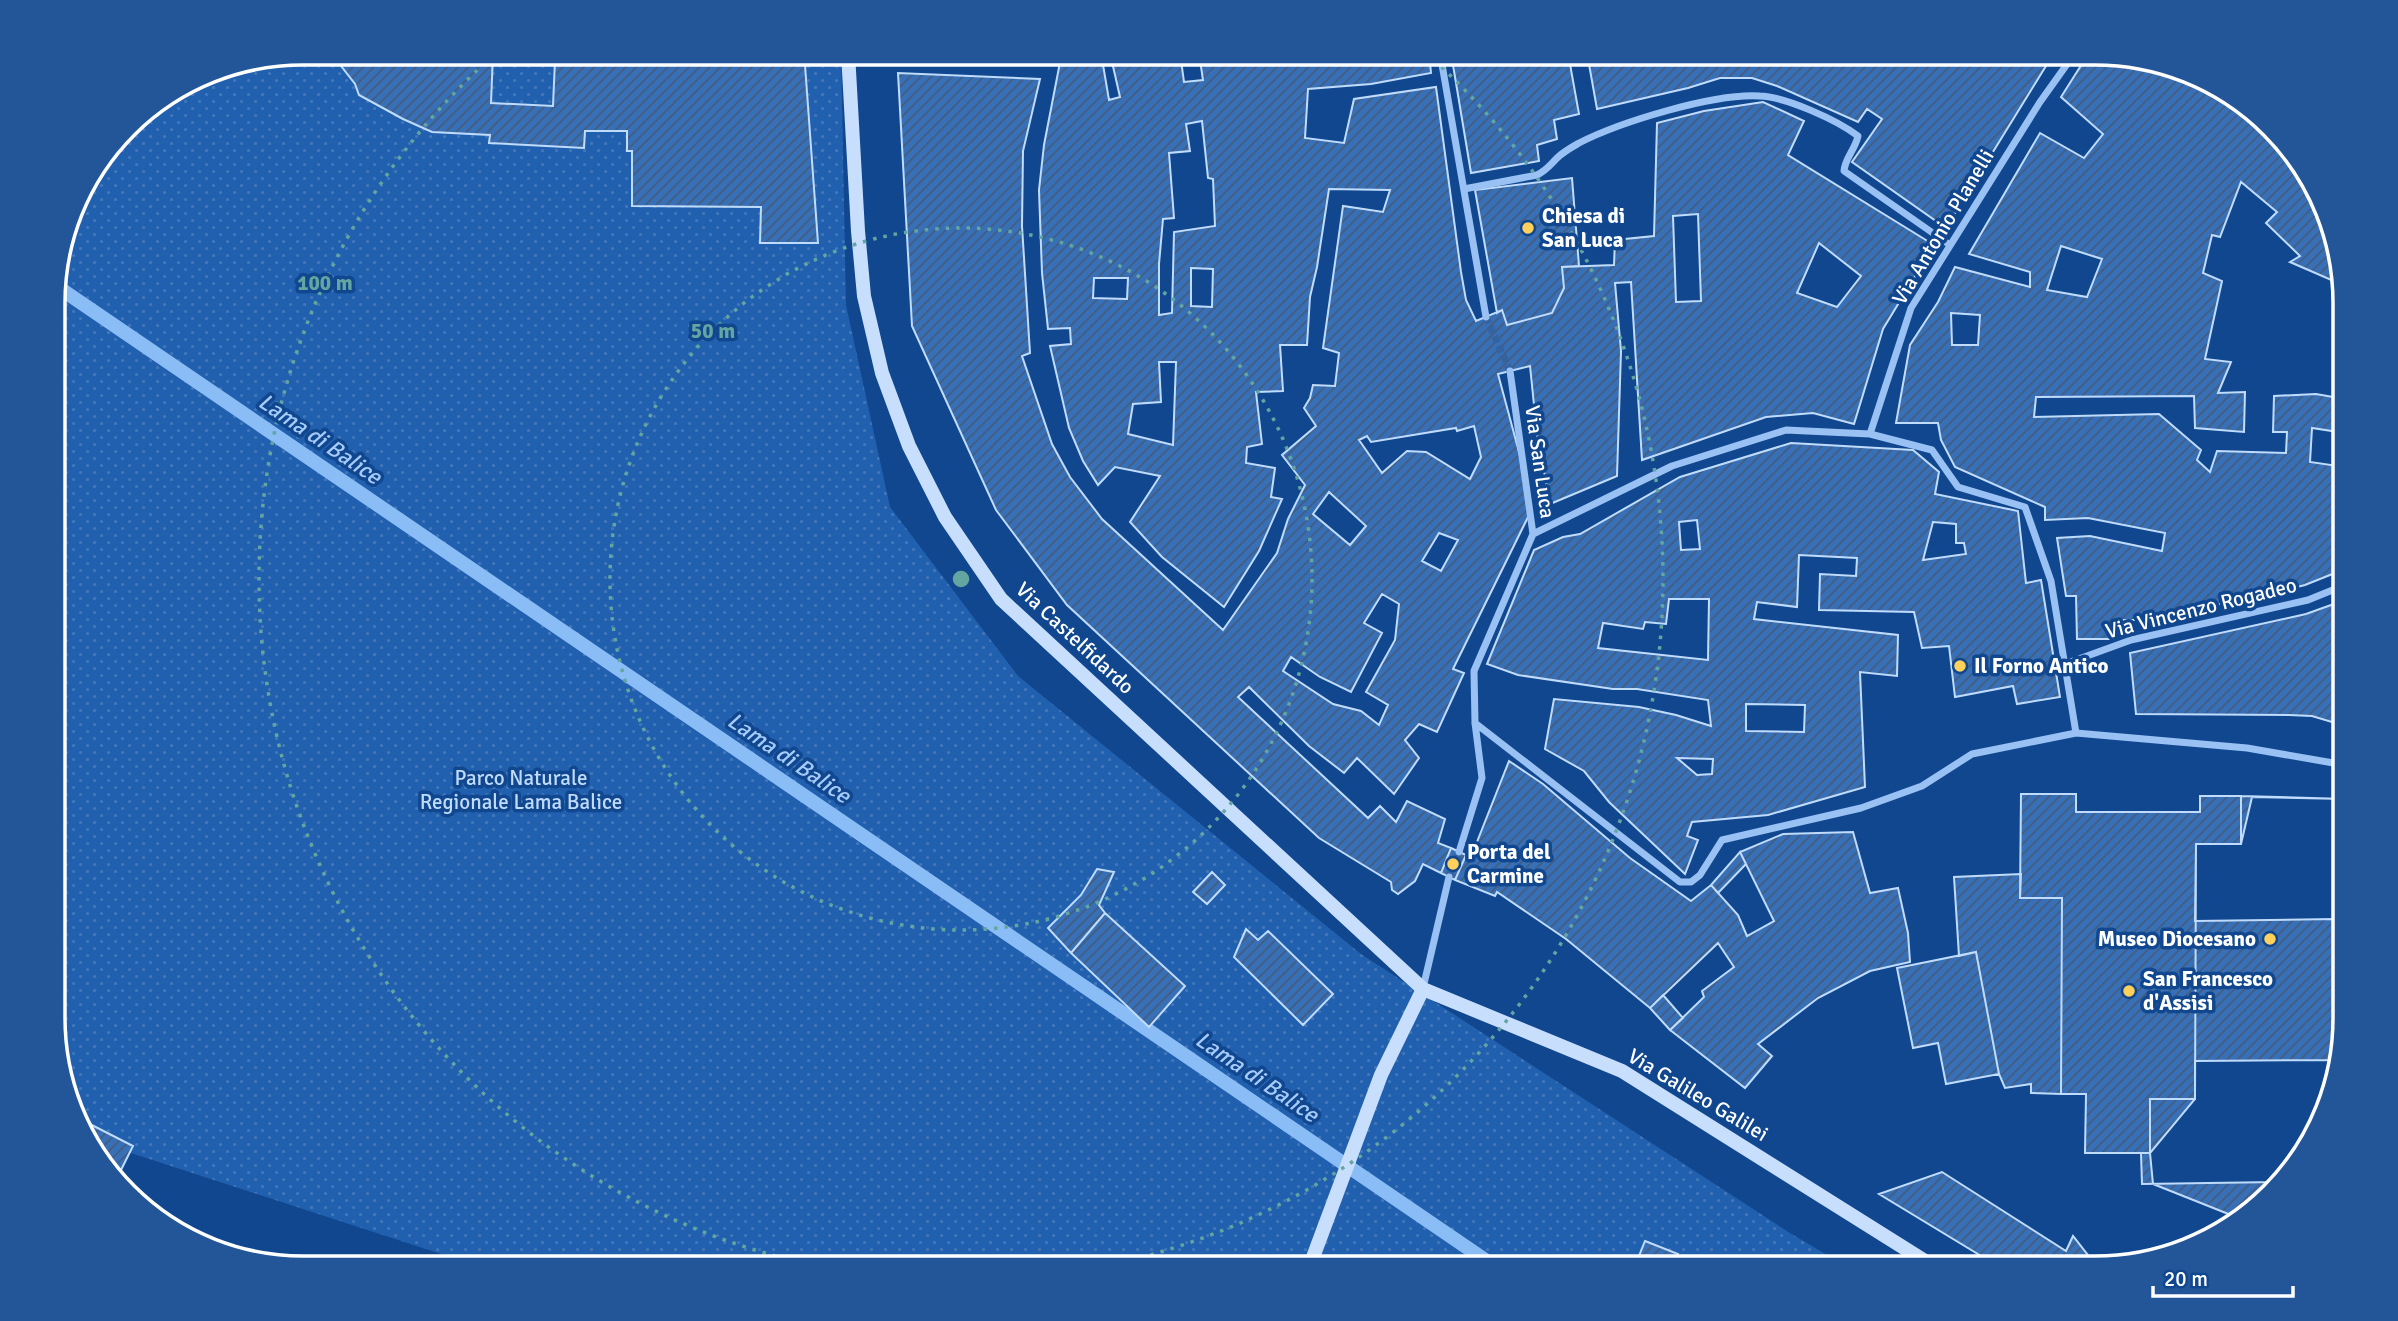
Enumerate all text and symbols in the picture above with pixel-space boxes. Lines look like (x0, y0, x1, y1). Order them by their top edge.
street label: Via Antonio Planelli (1886, 145, 2000, 309)
place label: Chiesa di San Luca (1542, 203, 1625, 253)
marker: Chiesa di San Luca (1520, 220, 1536, 236)
text: 100 m (297, 270, 353, 296)
text: 50 m (691, 318, 735, 344)
water label: Lama di Balice (253, 387, 388, 492)
street label: Via San Luca (1519, 404, 1561, 520)
centre of rings (949, 567, 973, 591)
street label: Via Vincenzo Rogadeo (2103, 572, 2299, 644)
street label: Via Castelfidardo (1010, 576, 1140, 700)
place label: Il Forno Antico (1974, 653, 2109, 679)
marker: Il Forno Antico (1952, 658, 1968, 674)
water label: Lama di Balice (722, 706, 857, 811)
park label: Parco Naturale Regionale Lama Balice (420, 765, 622, 815)
place label: Porta del Carmine (1467, 839, 1551, 889)
marker: Porta del Carmine (1445, 856, 1461, 872)
place label: Museo Diocesano (2098, 926, 2256, 952)
marker: Museo Diocesano (2262, 931, 2278, 947)
place label: San Francesco d'Assisi (2143, 966, 2273, 1016)
marker: San Francesco d'Assisi (2121, 983, 2137, 999)
water label: Lama di Balice (1190, 1025, 1325, 1130)
street label: Via Galileo Galilei (1623, 1043, 1773, 1147)
scale bar (2153, 1254, 2293, 1298)
text: 20 m (2164, 1266, 2208, 1292)

